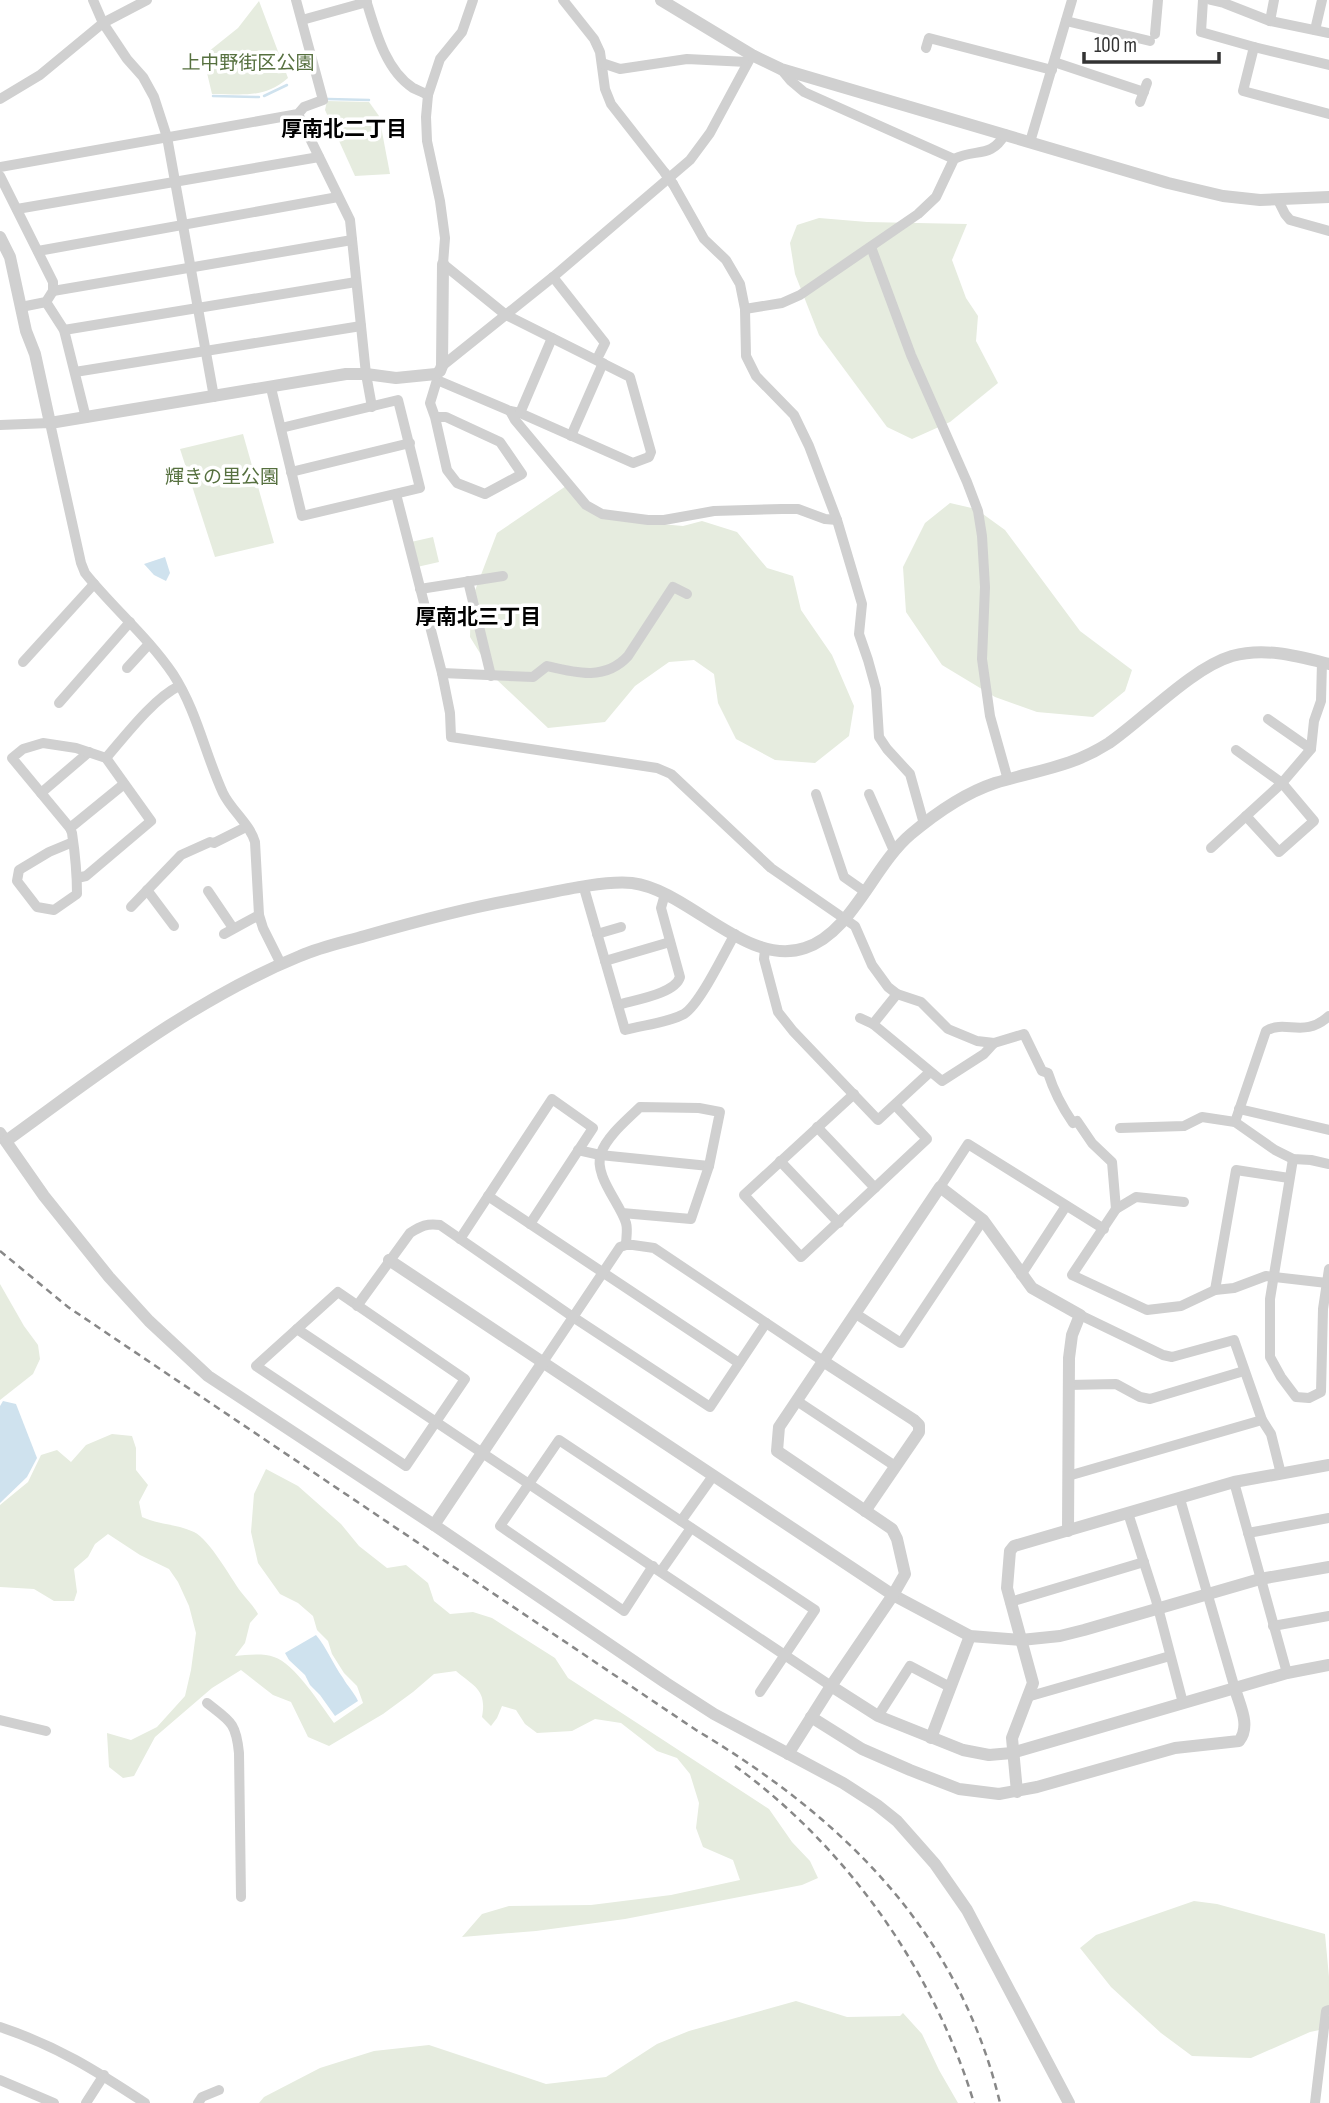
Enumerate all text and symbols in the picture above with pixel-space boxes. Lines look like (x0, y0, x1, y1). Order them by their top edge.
scale bar (1084, 21, 1219, 65)
text: 100 m (1094, 33, 1137, 58)
park label: 上中野街区公園 (181, 52, 315, 75)
district label: 厚南北二丁目 (281, 117, 407, 142)
park label: 輝きの里公園 (165, 466, 279, 489)
district label: 厚南北三丁目 (415, 605, 541, 630)

